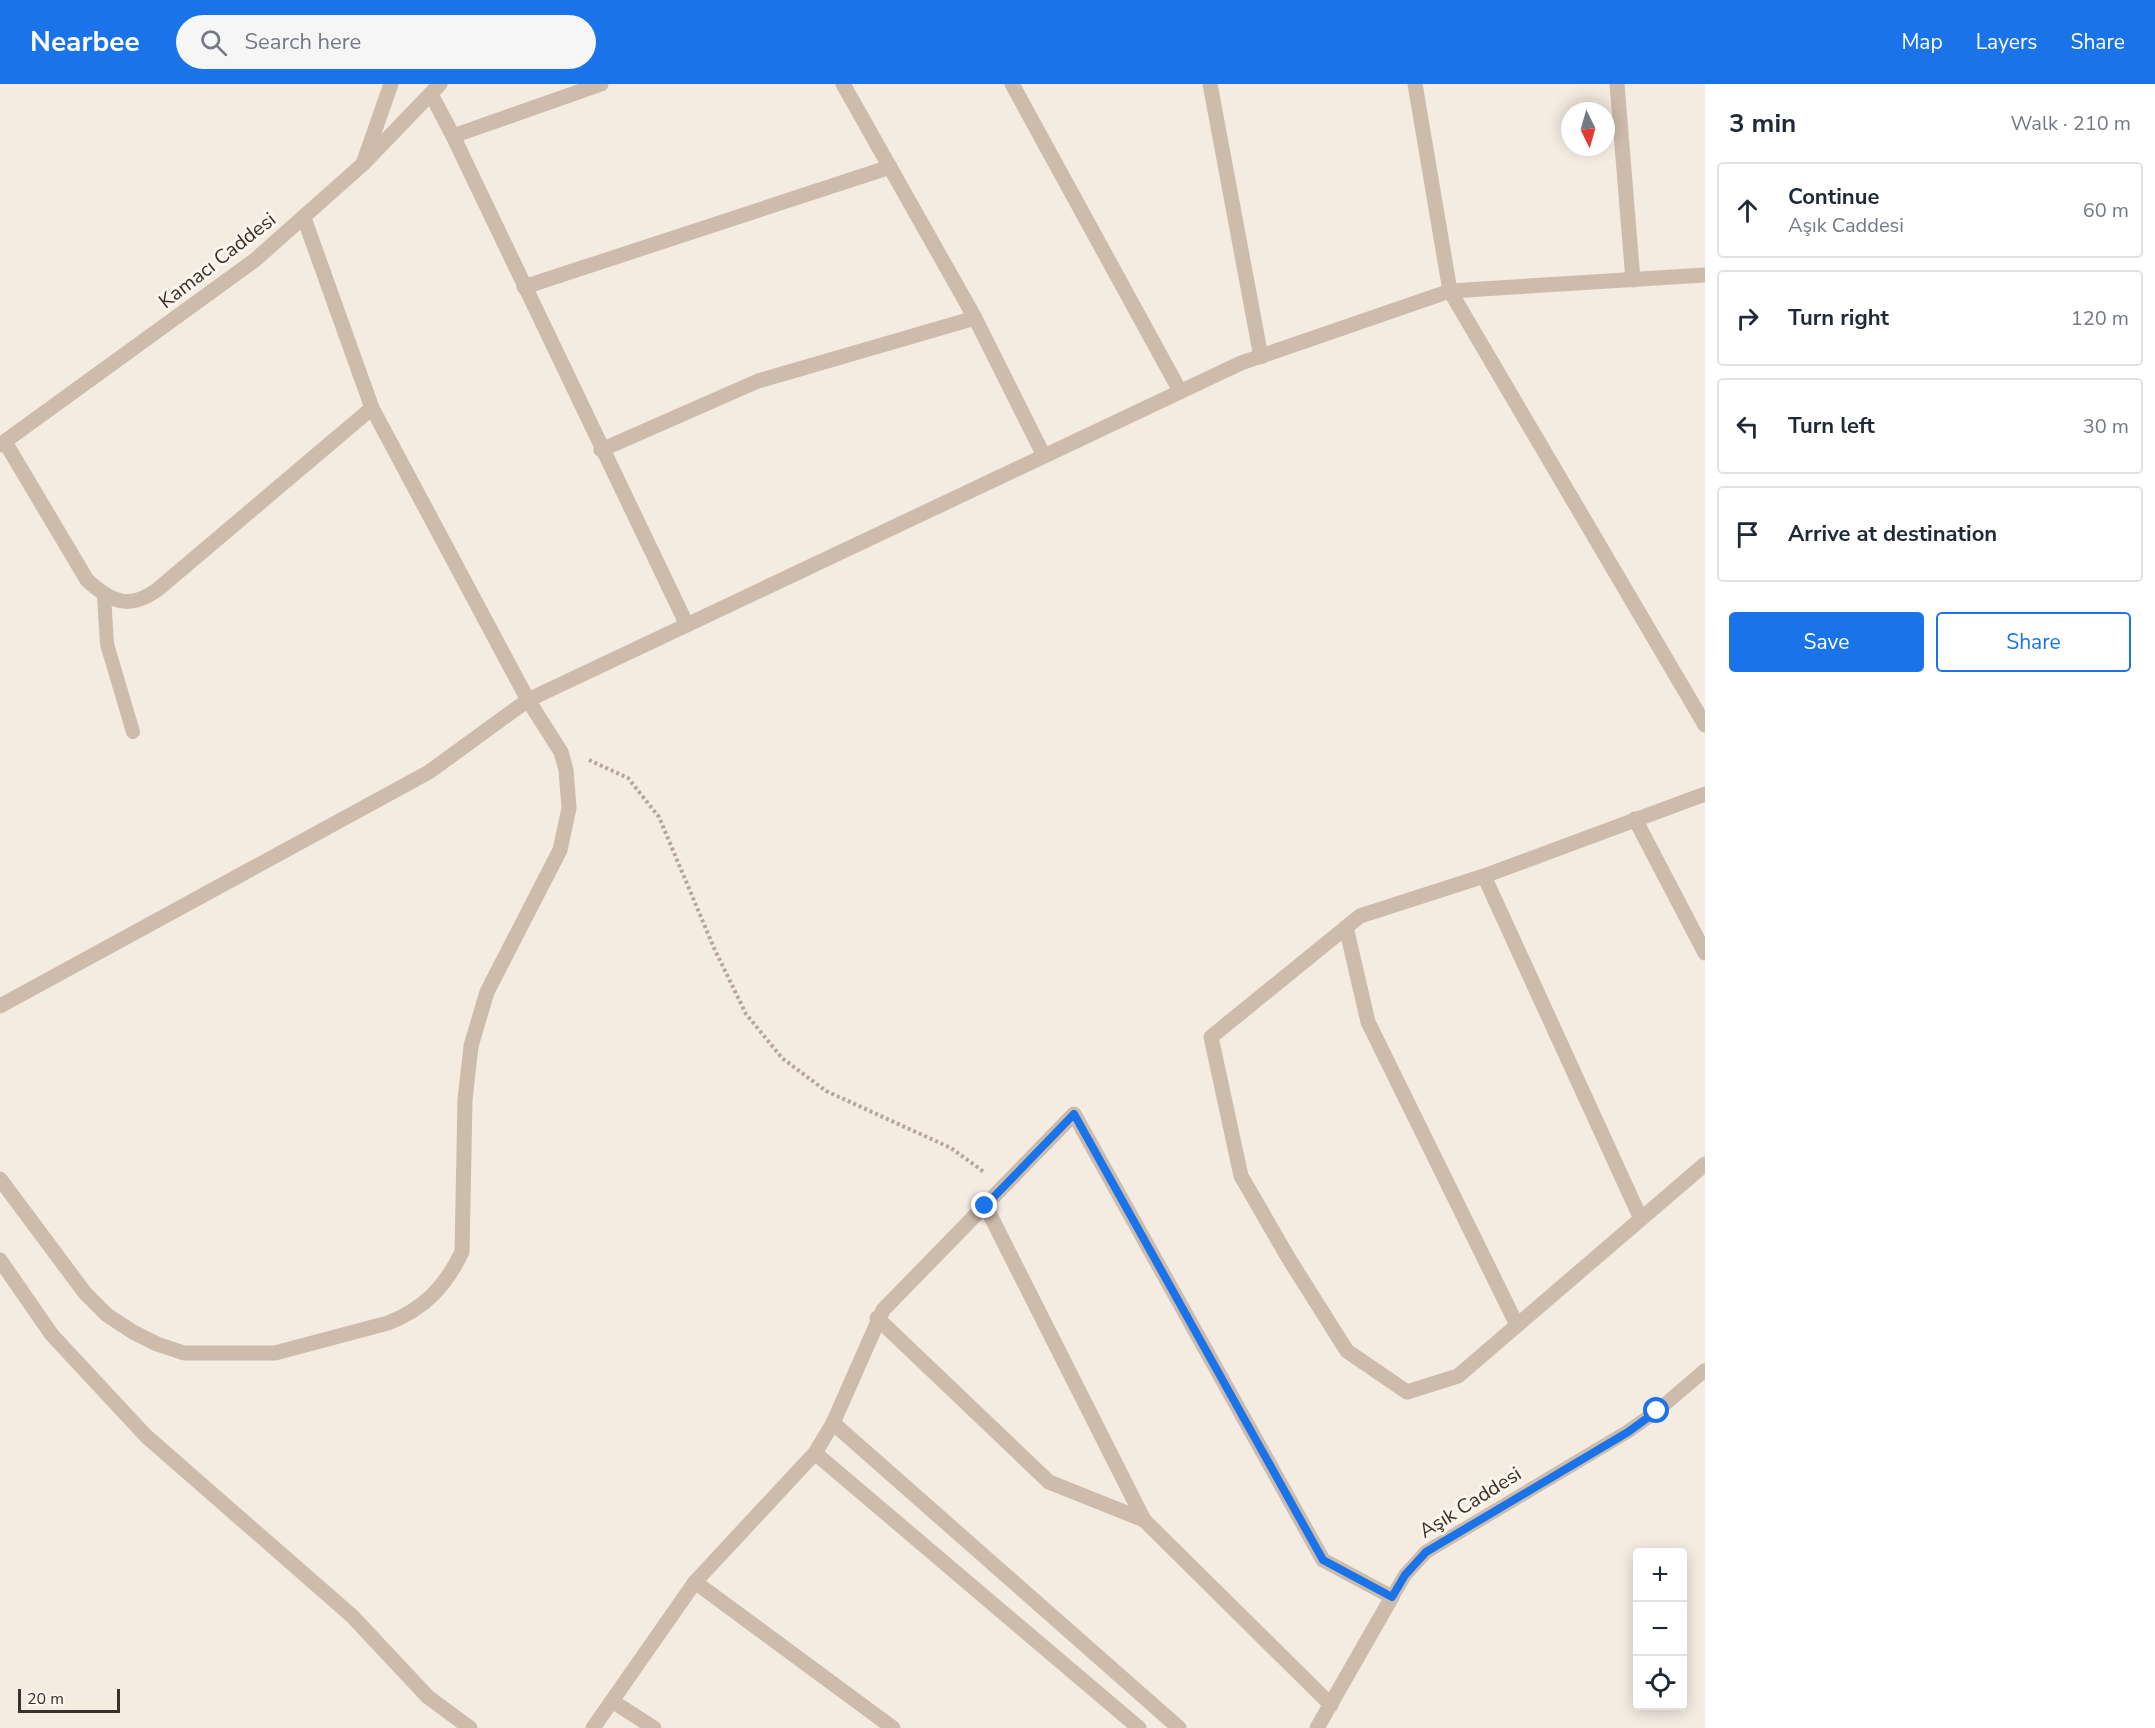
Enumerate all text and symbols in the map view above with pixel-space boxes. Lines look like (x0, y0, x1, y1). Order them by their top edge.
search box (176, 15, 596, 69)
text: Nearbee (30, 23, 140, 61)
icon: search (197, 26, 230, 59)
text: Search here (245, 27, 361, 57)
text: Map (1901, 28, 1943, 56)
text: Layers (1976, 28, 2037, 56)
text: Share (2070, 28, 2125, 56)
north arrow (1561, 102, 1615, 156)
text: 3 min (1729, 106, 1796, 141)
text: Walk · 210 m (2011, 110, 2131, 137)
text: Continue (1788, 182, 1879, 212)
icon: ahead (1731, 194, 1764, 227)
text: 60 m (2083, 197, 2129, 224)
street label: Kamacı Caddesi (153, 206, 281, 315)
text: Aşık Caddesi (1788, 212, 1904, 239)
icon: right (1731, 302, 1764, 335)
text: Turn right (1788, 303, 1889, 333)
text: 120 m (2071, 305, 2129, 332)
icon: left (1731, 410, 1764, 443)
text: Turn left (1788, 411, 1875, 441)
text: 30 m (2083, 413, 2129, 440)
icon: arrive (1731, 518, 1764, 551)
text: Arrive at destination (1788, 519, 1997, 549)
button: Save (1729, 612, 1924, 672)
button: Share (1936, 612, 2131, 672)
route end (971, 1192, 997, 1218)
route start (1643, 1397, 1669, 1423)
street label: Aşık Caddesi (1414, 1460, 1527, 1545)
map controls (1633, 1548, 1687, 1710)
button: + (1633, 1548, 1687, 1602)
button: − (1633, 1602, 1687, 1656)
button: locate (1633, 1656, 1687, 1710)
scale bar (18, 1686, 120, 1714)
text: 20 m (27, 1688, 64, 1710)

